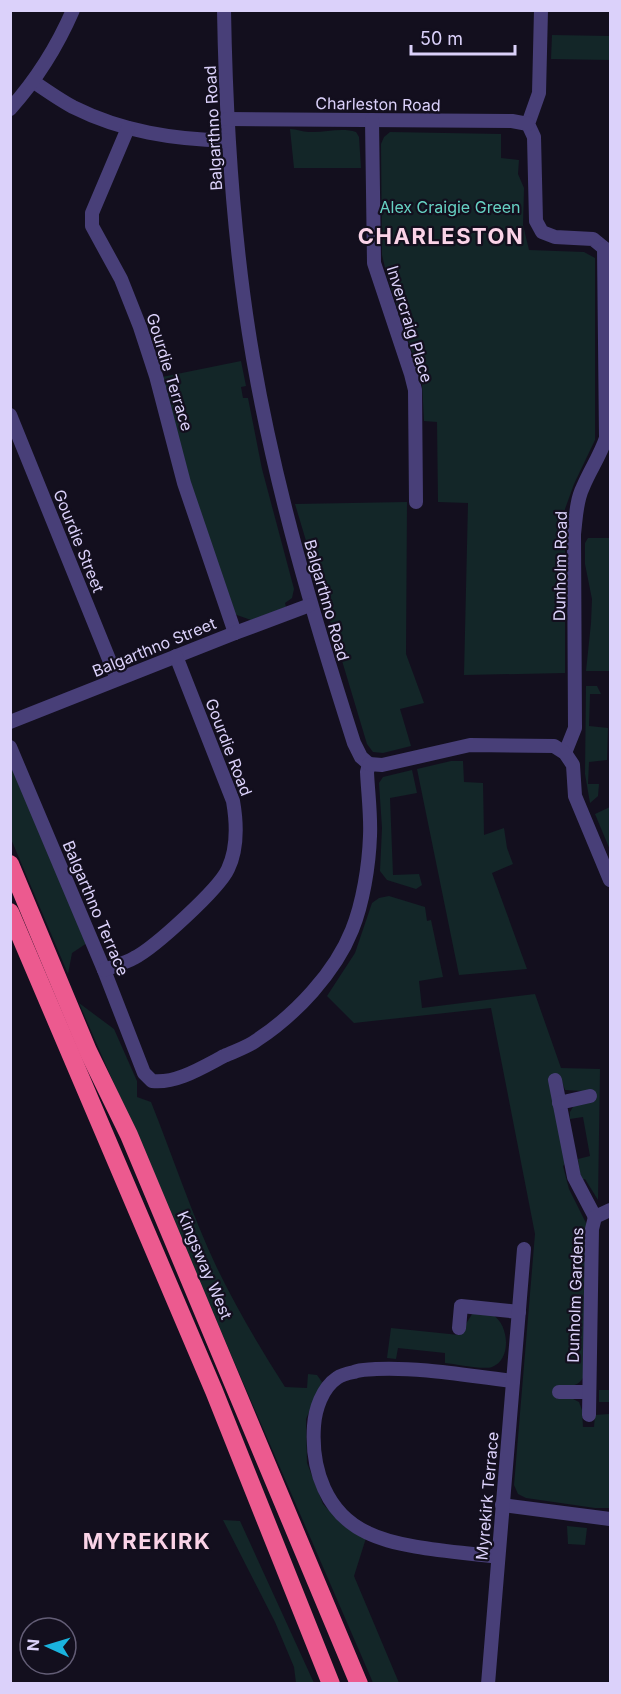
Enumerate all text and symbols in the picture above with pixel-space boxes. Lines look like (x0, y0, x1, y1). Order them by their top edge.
scale bar (411, 18, 514, 56)
text: 50 m (420, 28, 463, 49)
street label: Balgarthno Road (200, 65, 226, 191)
street label: Charleston Road (315, 93, 441, 115)
park label: Alex Craigie Green (379, 197, 521, 217)
district label: CHARLESTON (358, 223, 524, 249)
street label: Invercraig Place (383, 263, 437, 385)
street label: Gourdie Terrace (143, 311, 197, 433)
street label: Gourdie Street (49, 487, 109, 595)
street label: Dunholm Road (549, 511, 571, 621)
street label: Balgarthno Road (300, 537, 354, 663)
street label: Balgarthno Street (89, 613, 219, 681)
street label: Gourdie Road (201, 695, 257, 799)
street label: Balgarthno Terrace (59, 837, 133, 979)
street label: Kingsway West (173, 1208, 237, 1322)
street label: Dunholm Gardens (563, 1227, 587, 1363)
street label: Myrekirk Terrace (471, 1431, 503, 1561)
district label: MYREKIRK (83, 1528, 211, 1554)
north arrow (18, 1616, 78, 1676)
text: N (23, 1638, 43, 1652)

